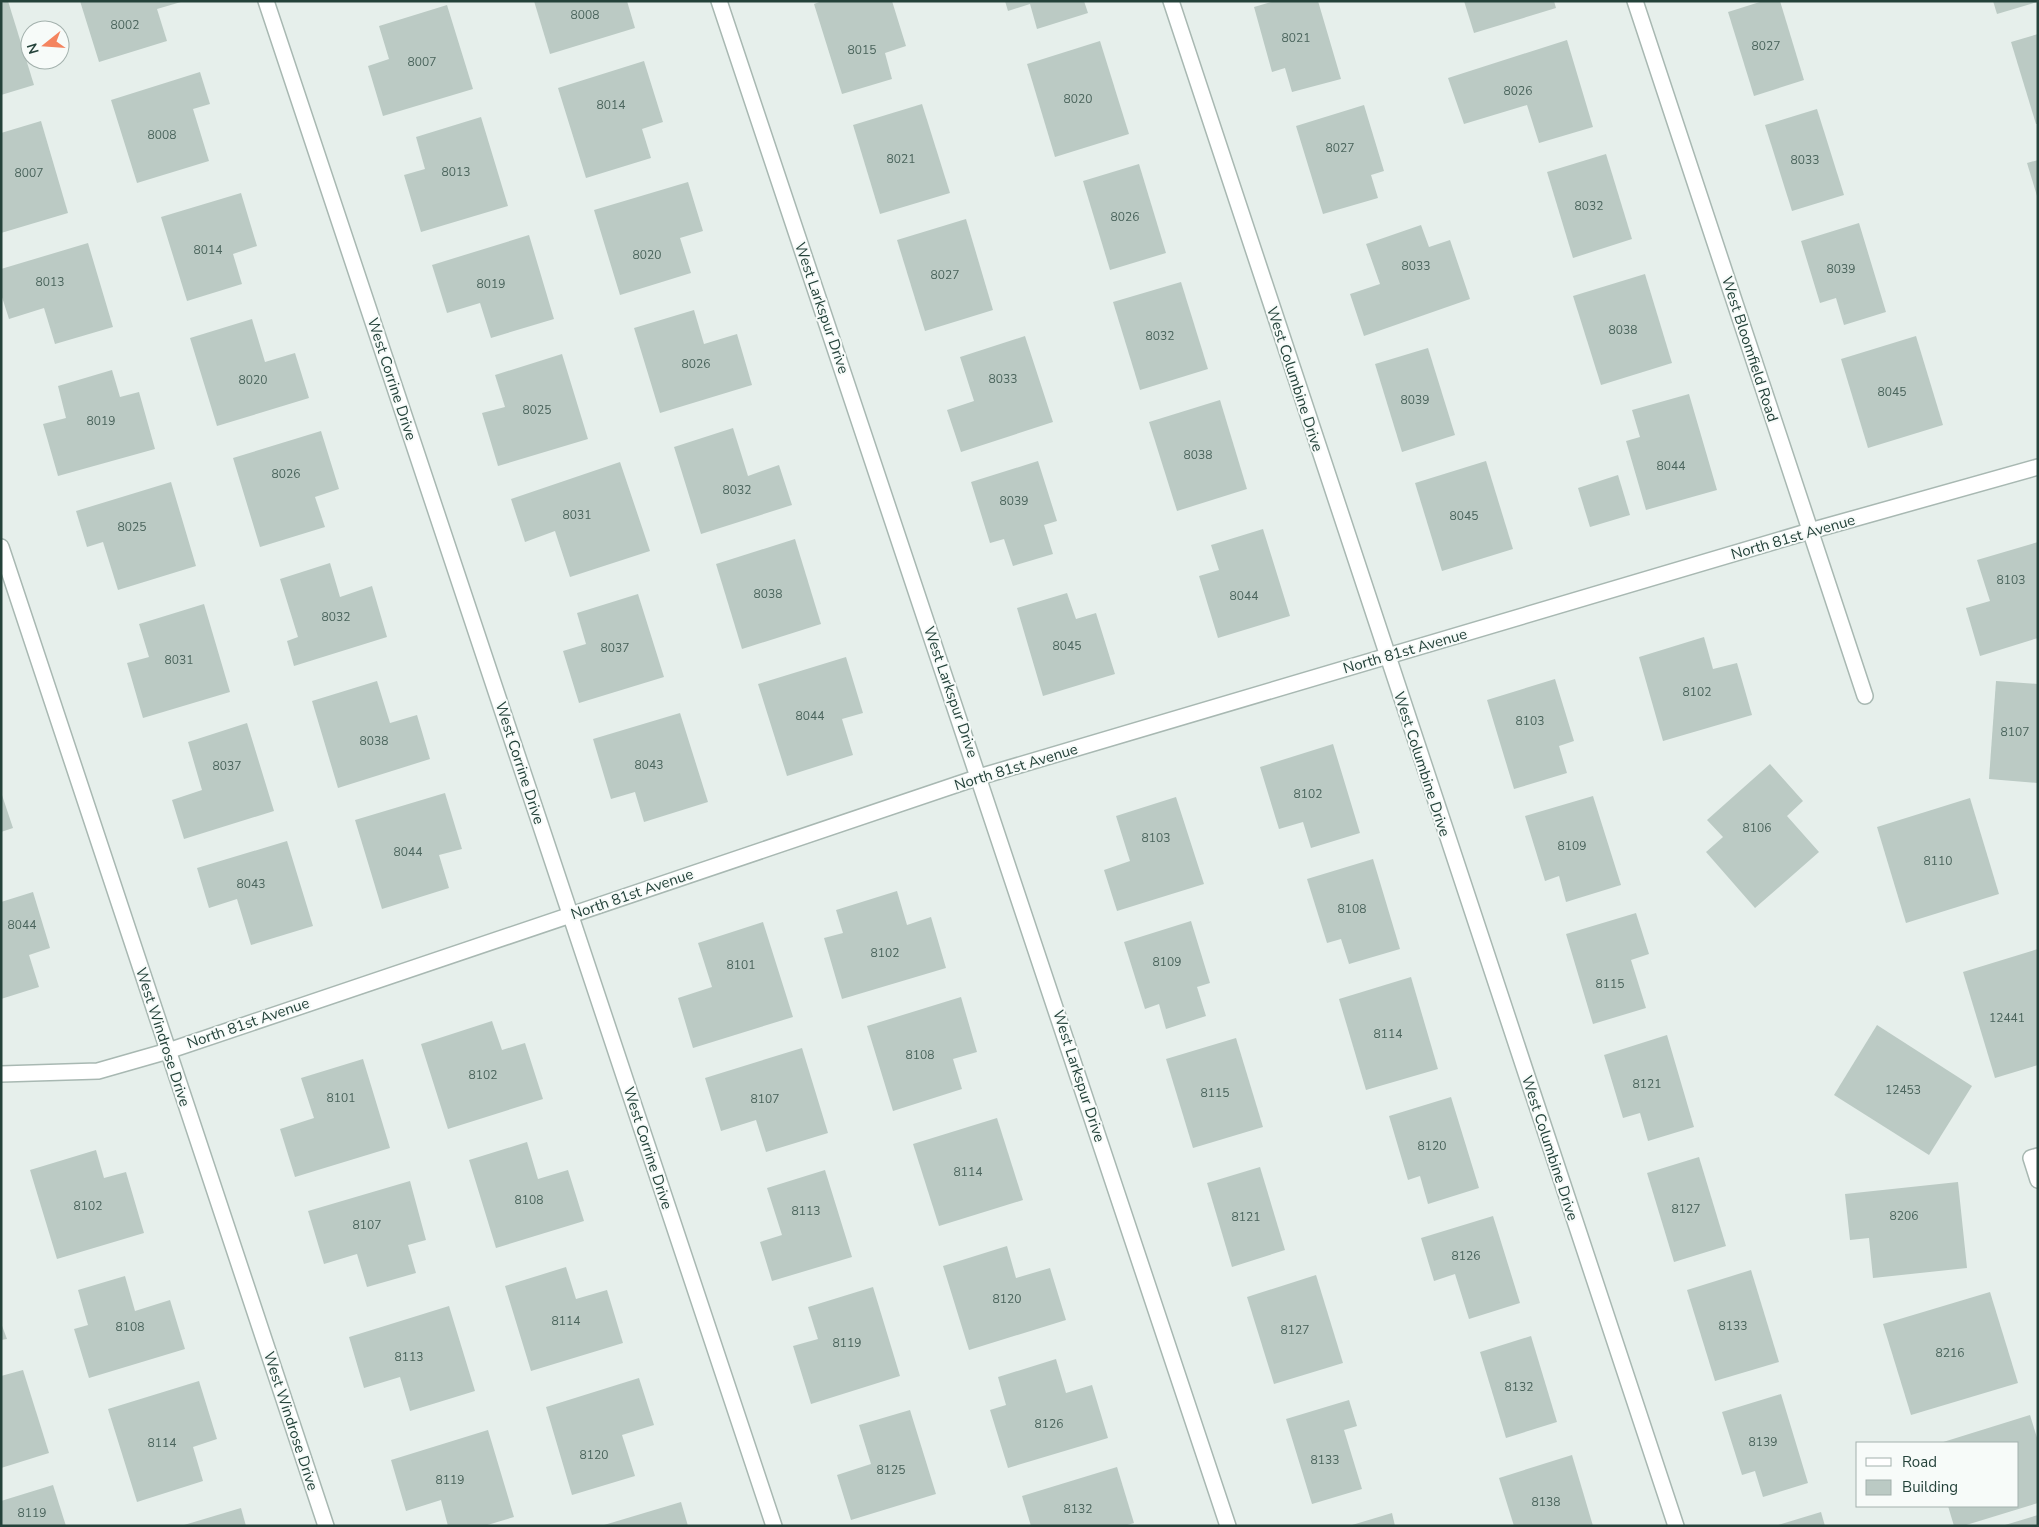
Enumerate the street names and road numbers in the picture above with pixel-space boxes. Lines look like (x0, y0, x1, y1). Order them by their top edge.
street label: West Larkspur Drive (790, 240, 854, 376)
street label: West Bloomfield Road (1717, 274, 1783, 424)
street label: West Columbine Drive (1262, 304, 1328, 454)
street label: West Corrine Drive (363, 315, 421, 443)
street label: North 81st Avenue (1729, 510, 1857, 564)
street label: West Larkspur Drive (919, 624, 983, 760)
street label: North 81st Avenue (1341, 624, 1469, 678)
street label: West Columbine Drive (1389, 689, 1455, 839)
street label: West Corrine Drive (491, 699, 549, 827)
street label: North 81st Avenue (952, 739, 1080, 795)
street label: North 81st Avenue (568, 864, 696, 924)
street label: West Windrose Drive (131, 965, 195, 1109)
street label: North 81st Avenue (184, 993, 312, 1053)
street label: West Larkspur Drive (1048, 1007, 1110, 1145)
street label: West Columbine Drive (1517, 1073, 1583, 1223)
street label: West Corrine Drive (619, 1084, 677, 1212)
street label: West Windrose Drive (259, 1349, 323, 1493)

